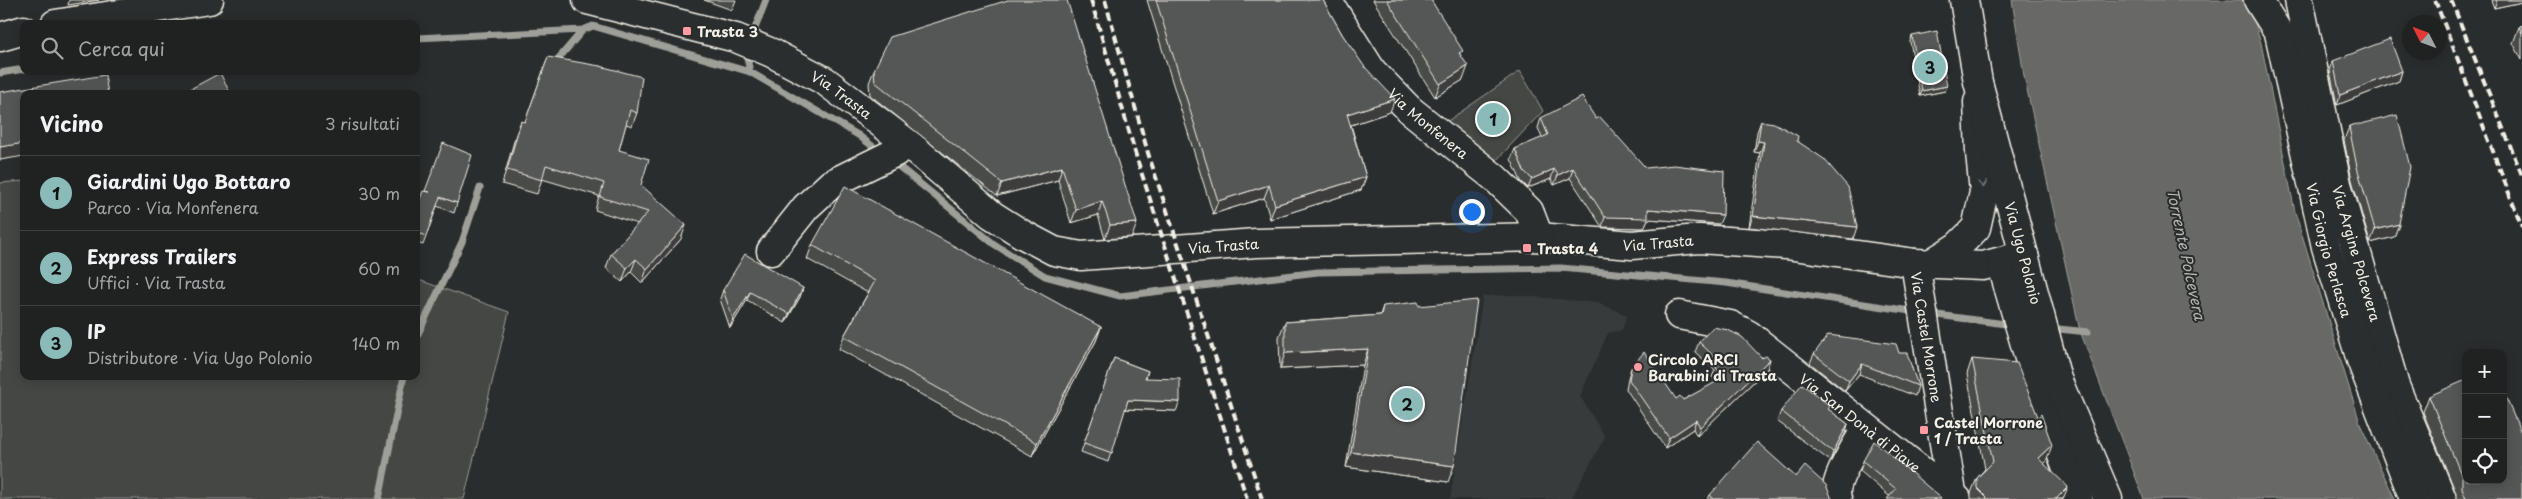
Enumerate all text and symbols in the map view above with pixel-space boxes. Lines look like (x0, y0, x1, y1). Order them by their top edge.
north arrow (2402, 15, 2447, 60)
search box (20, 20, 420, 75)
place label: Trasta 3 (697, 21, 758, 42)
marker: Trasta 3 (681, 25, 693, 37)
icon: search (38, 34, 66, 62)
text: Cerca qui (78, 34, 165, 62)
pin: 3 (1914, 48, 1946, 86)
street label: Via Trasta (807, 65, 877, 124)
street label: Via Monfenera (1383, 83, 1473, 164)
pin: 1 (1477, 100, 1509, 138)
text: Vicino (40, 107, 103, 139)
text: 3 risultati (325, 111, 400, 135)
text: Giardini Ugo Bottaro (87, 167, 290, 195)
one-way arrow (1977, 180, 1988, 188)
text: 1 (52, 181, 60, 205)
text: 30 m (358, 181, 400, 205)
street label: Via Giorgio Perlasca (2302, 181, 2358, 320)
street label: Via Argine Polcevera (2327, 183, 2387, 324)
water label: Torrente Polcevera (2162, 186, 2212, 323)
text: Parco · Via Monfenera (87, 195, 259, 219)
your location (1459, 199, 1485, 225)
street label: Via Ugo Polonio (2000, 199, 2047, 307)
street label: Via Trasta (1622, 229, 1695, 255)
street label: Via Trasta (1187, 232, 1261, 259)
place label: Trasta 4 (1537, 238, 1599, 259)
text: Express Trailers (87, 242, 237, 270)
marker: Trasta 4 (1521, 242, 1533, 254)
text: 2 (50, 256, 62, 280)
text: 60 m (358, 256, 400, 280)
text: Uffici · Via Trasta (87, 270, 225, 294)
street label: Via Castel Morrone (1906, 270, 1948, 404)
text: IP (87, 317, 106, 345)
text: 3 (51, 331, 61, 355)
text: 140 m (352, 331, 400, 355)
text: Distributore · Via Ugo Polonio (87, 345, 313, 369)
place label: Circolo ARCI Barabini di Trasta (1648, 349, 1777, 386)
map controls (2462, 349, 2507, 484)
button: + (2462, 349, 2507, 394)
marker: Circolo ARCI Barabini di Trasta (1632, 361, 1644, 373)
street label: Via San Donà di Piave (1795, 368, 1925, 477)
pin: 2 (1391, 385, 1423, 423)
button: − (2462, 394, 2507, 439)
place label: Castel Morrone 1 / Trasta (1934, 412, 2043, 449)
marker: Castel Morrone 1 / Trasta (1918, 424, 1930, 436)
button: locate (2462, 439, 2507, 484)

